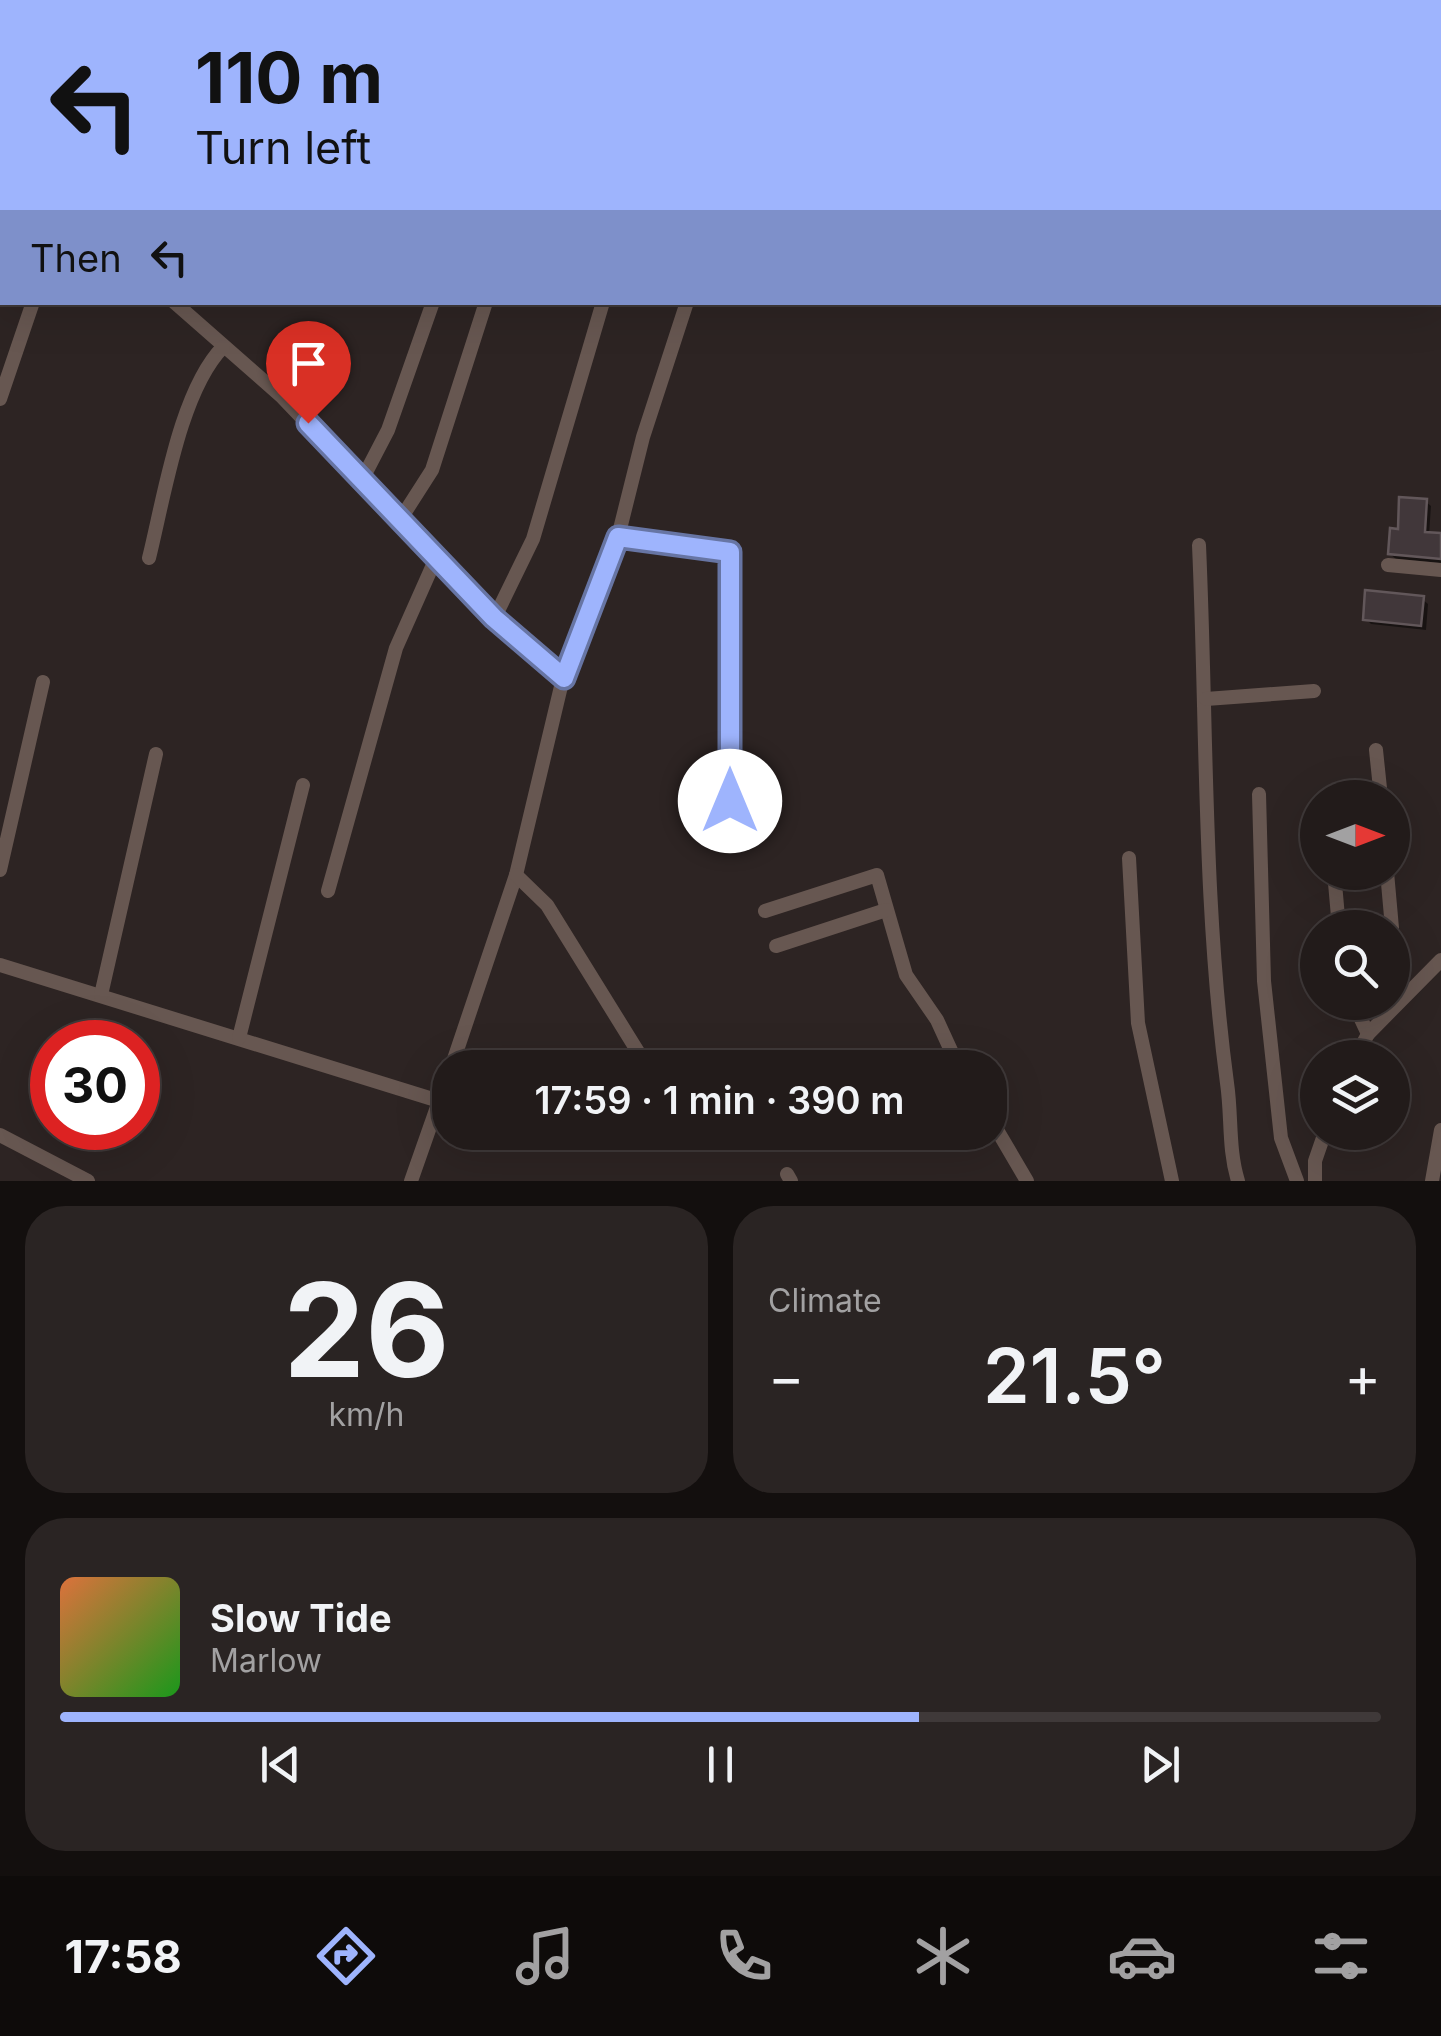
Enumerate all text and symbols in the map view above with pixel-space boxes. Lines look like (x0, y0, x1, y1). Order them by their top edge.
text: 110 m (195, 35, 383, 120)
icon: left (30, 40, 160, 170)
text: Turn left (195, 120, 371, 175)
icon: left (142, 230, 197, 285)
text: Then (30, 235, 122, 281)
pin (266, 321, 351, 424)
icon: arrive (281, 336, 336, 391)
position arrow (678, 749, 782, 853)
north arrow (1300, 780, 1410, 890)
map controls (1300, 780, 1410, 1150)
button: search (1300, 910, 1410, 1020)
speed limit sign: 30 (30, 1020, 160, 1150)
button: layers (1300, 1040, 1410, 1150)
text: 17:59 · 1 min · 390 m (535, 1077, 904, 1123)
text: 26 (283, 1251, 450, 1408)
text: Climate (768, 1281, 882, 1320)
text: 21.5° (983, 1330, 1166, 1421)
text: − (768, 1344, 804, 1410)
text: + (1345, 1344, 1381, 1410)
text: km/h (328, 1395, 405, 1434)
text: Slow Tide (210, 1595, 392, 1641)
text: Marlow (210, 1641, 322, 1680)
icon: previous (253, 1737, 308, 1792)
icon: pause (693, 1737, 748, 1792)
icon: next (1133, 1737, 1188, 1792)
icon: directions (311, 1921, 381, 1991)
icon: music (510, 1921, 580, 1991)
icon: phone (709, 1921, 779, 1991)
icon: climate (908, 1921, 978, 1991)
icon: car (1107, 1921, 1177, 1991)
icon: filters (1306, 1921, 1376, 1991)
text: 17:58 (65, 1929, 182, 1984)

